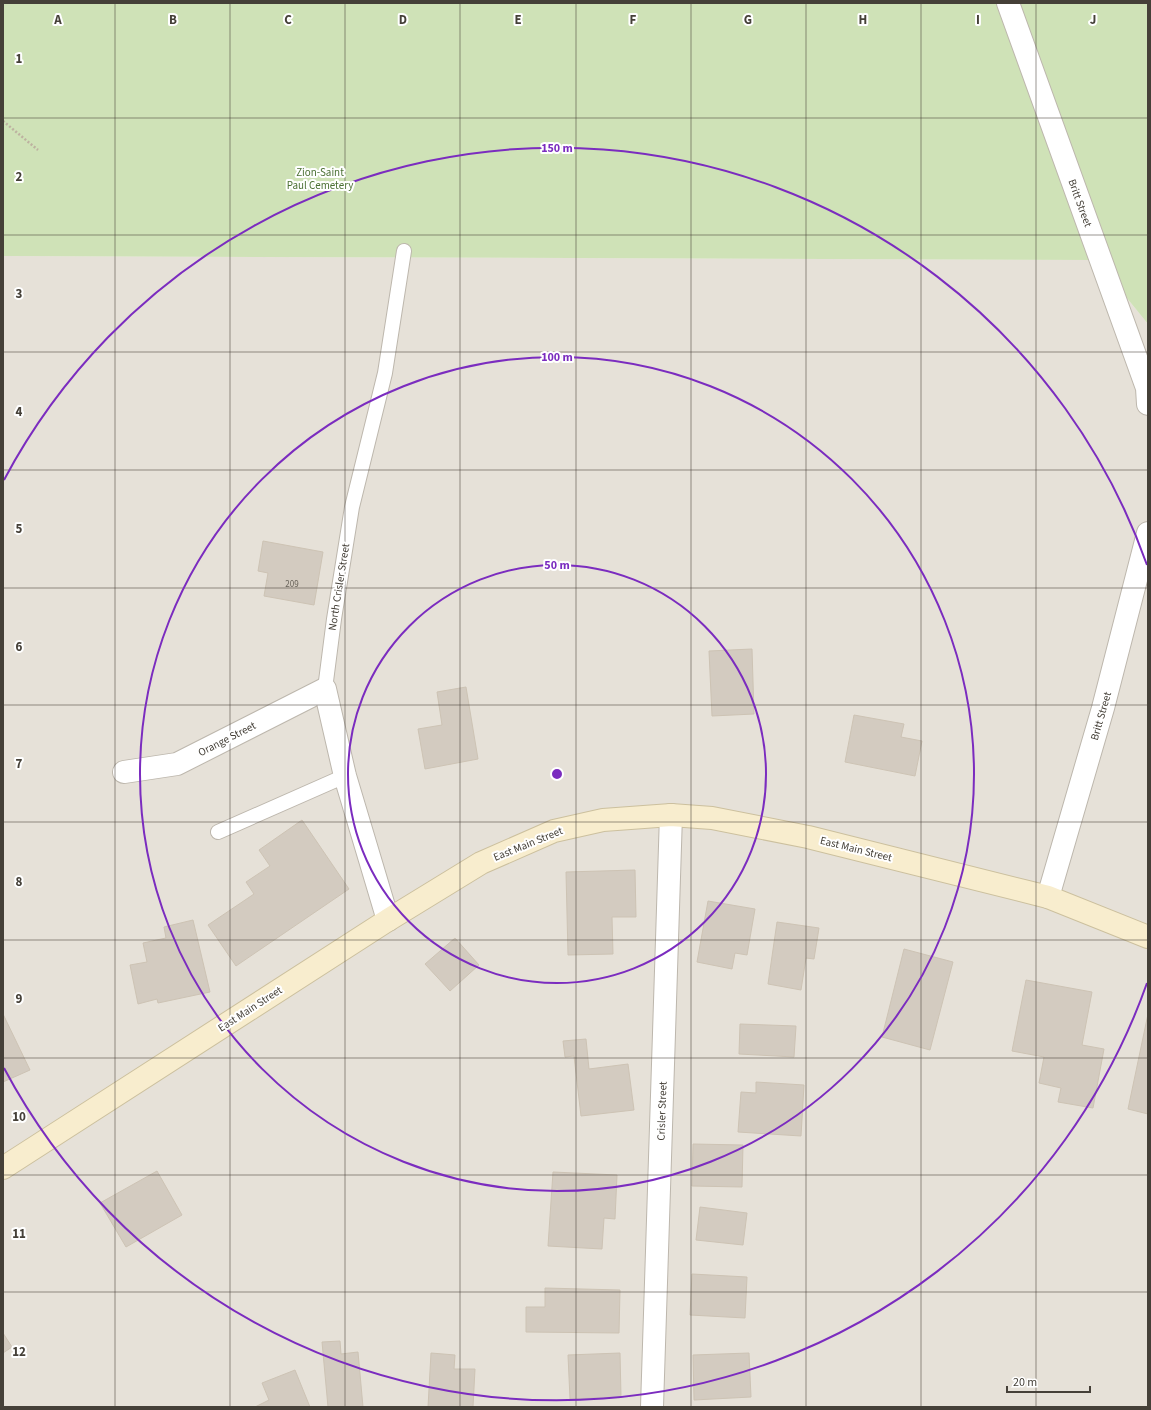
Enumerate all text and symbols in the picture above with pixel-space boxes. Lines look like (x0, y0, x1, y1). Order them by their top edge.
text: A (53, 11, 62, 29)
text: B (169, 11, 177, 29)
text: C (284, 11, 292, 29)
text: D (399, 11, 407, 29)
text: E (514, 11, 522, 29)
text: F (630, 11, 637, 29)
text: G (744, 11, 752, 29)
text: H (859, 11, 867, 29)
text: I (976, 11, 980, 29)
text: J (1090, 11, 1096, 29)
text: 1 (16, 50, 23, 68)
text: 150 m (541, 140, 573, 157)
park label: Zion-Saint Paul Cemetery (287, 165, 353, 193)
text: 2 (16, 168, 23, 186)
street label: Britt Street (1064, 177, 1096, 229)
text: 3 (16, 285, 23, 303)
text: 100 m (541, 349, 573, 366)
text: 4 (16, 403, 23, 421)
text: 5 (16, 520, 23, 538)
street label: North Crisler Street (325, 542, 353, 632)
text: 50 m (544, 557, 570, 574)
house number: 209 (285, 578, 299, 591)
text: 6 (16, 638, 23, 656)
street label: Britt Street (1087, 690, 1115, 742)
street label: Orange Street (196, 718, 259, 760)
text: 7 (16, 755, 23, 773)
centre of rings (550, 767, 564, 781)
street label: East Main Street (491, 823, 565, 865)
street label: East Main Street (818, 833, 894, 865)
text: 8 (16, 873, 23, 891)
street label: East Main Street (215, 982, 285, 1035)
text: 9 (16, 990, 23, 1008)
street label: Crisler Street (653, 1081, 671, 1141)
text: 10 (12, 1108, 26, 1126)
text: 11 (12, 1225, 26, 1243)
text: 12 (12, 1343, 26, 1361)
scale bar (1007, 1368, 1090, 1394)
text: 20 m (1013, 1374, 1037, 1391)

